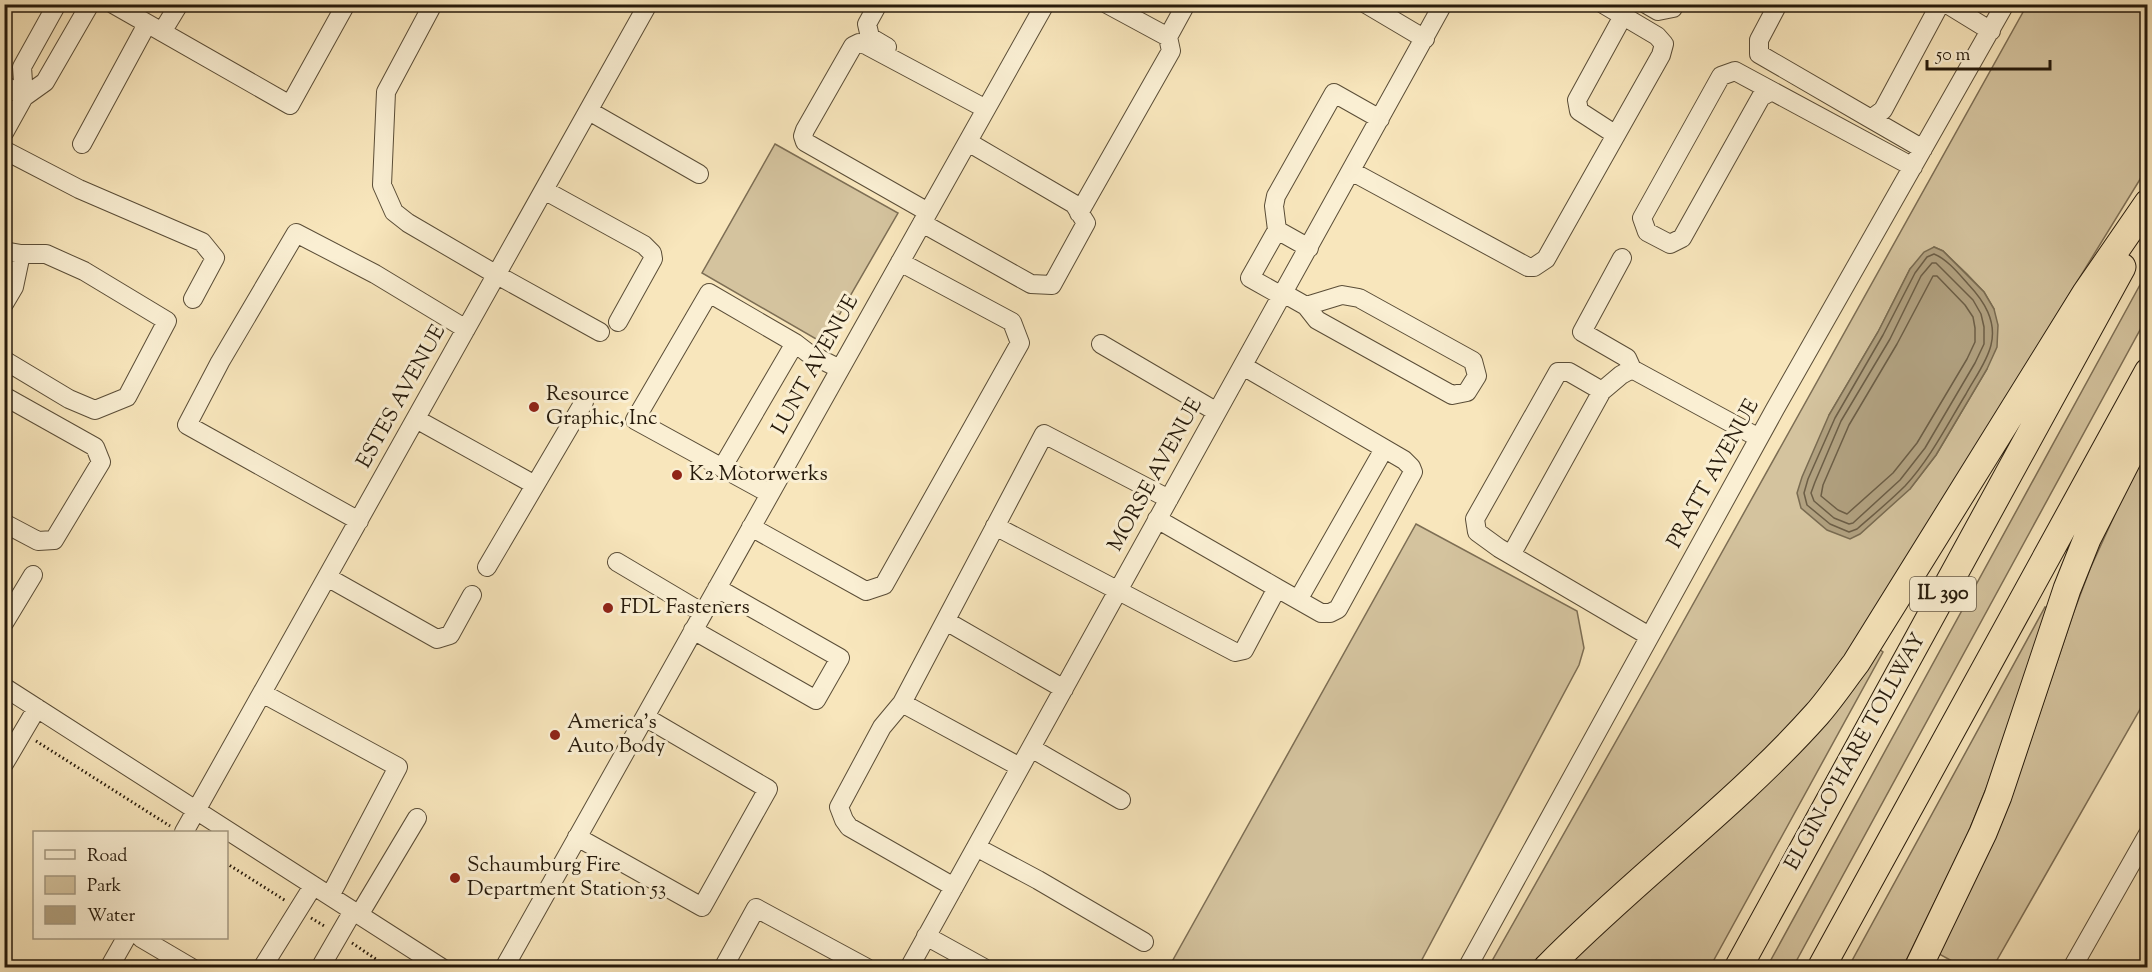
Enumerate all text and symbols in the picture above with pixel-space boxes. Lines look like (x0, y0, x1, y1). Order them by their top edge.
scale bar (1927, 33, 2050, 71)
text: 50 m (1935, 43, 1971, 69)
street label: LUNT AVENUE (765, 289, 867, 440)
street label: ESTES AVENUE (350, 320, 454, 474)
place label: Resource Graphic, Inc (546, 380, 658, 434)
street label: MORSE AVENUE (1101, 392, 1211, 557)
street label: PRATT AVENUE (1661, 394, 1768, 554)
marker: Resource Graphic, Inc (527, 400, 541, 414)
place label: K2 Motorwerks (689, 460, 828, 490)
marker: K2 Motorwerks (670, 468, 684, 482)
road number: IL 390 (1910, 577, 1976, 611)
place label: FDL Fasteners (620, 593, 750, 623)
marker: FDL Fasteners (601, 601, 615, 615)
street label: ELGIN-O'HARE TOLLWAY (1778, 628, 1934, 876)
place label: America's Auto Body (567, 708, 666, 762)
marker: America's Auto Body (548, 728, 562, 742)
legend (33, 831, 228, 939)
text: Road (87, 844, 127, 870)
place label: Schaumburg Fire Department Station 53 (467, 851, 666, 905)
marker: Schaumburg Fire Department Station 53 (448, 871, 462, 885)
text: Park (87, 874, 122, 900)
text: Water (87, 904, 136, 930)

